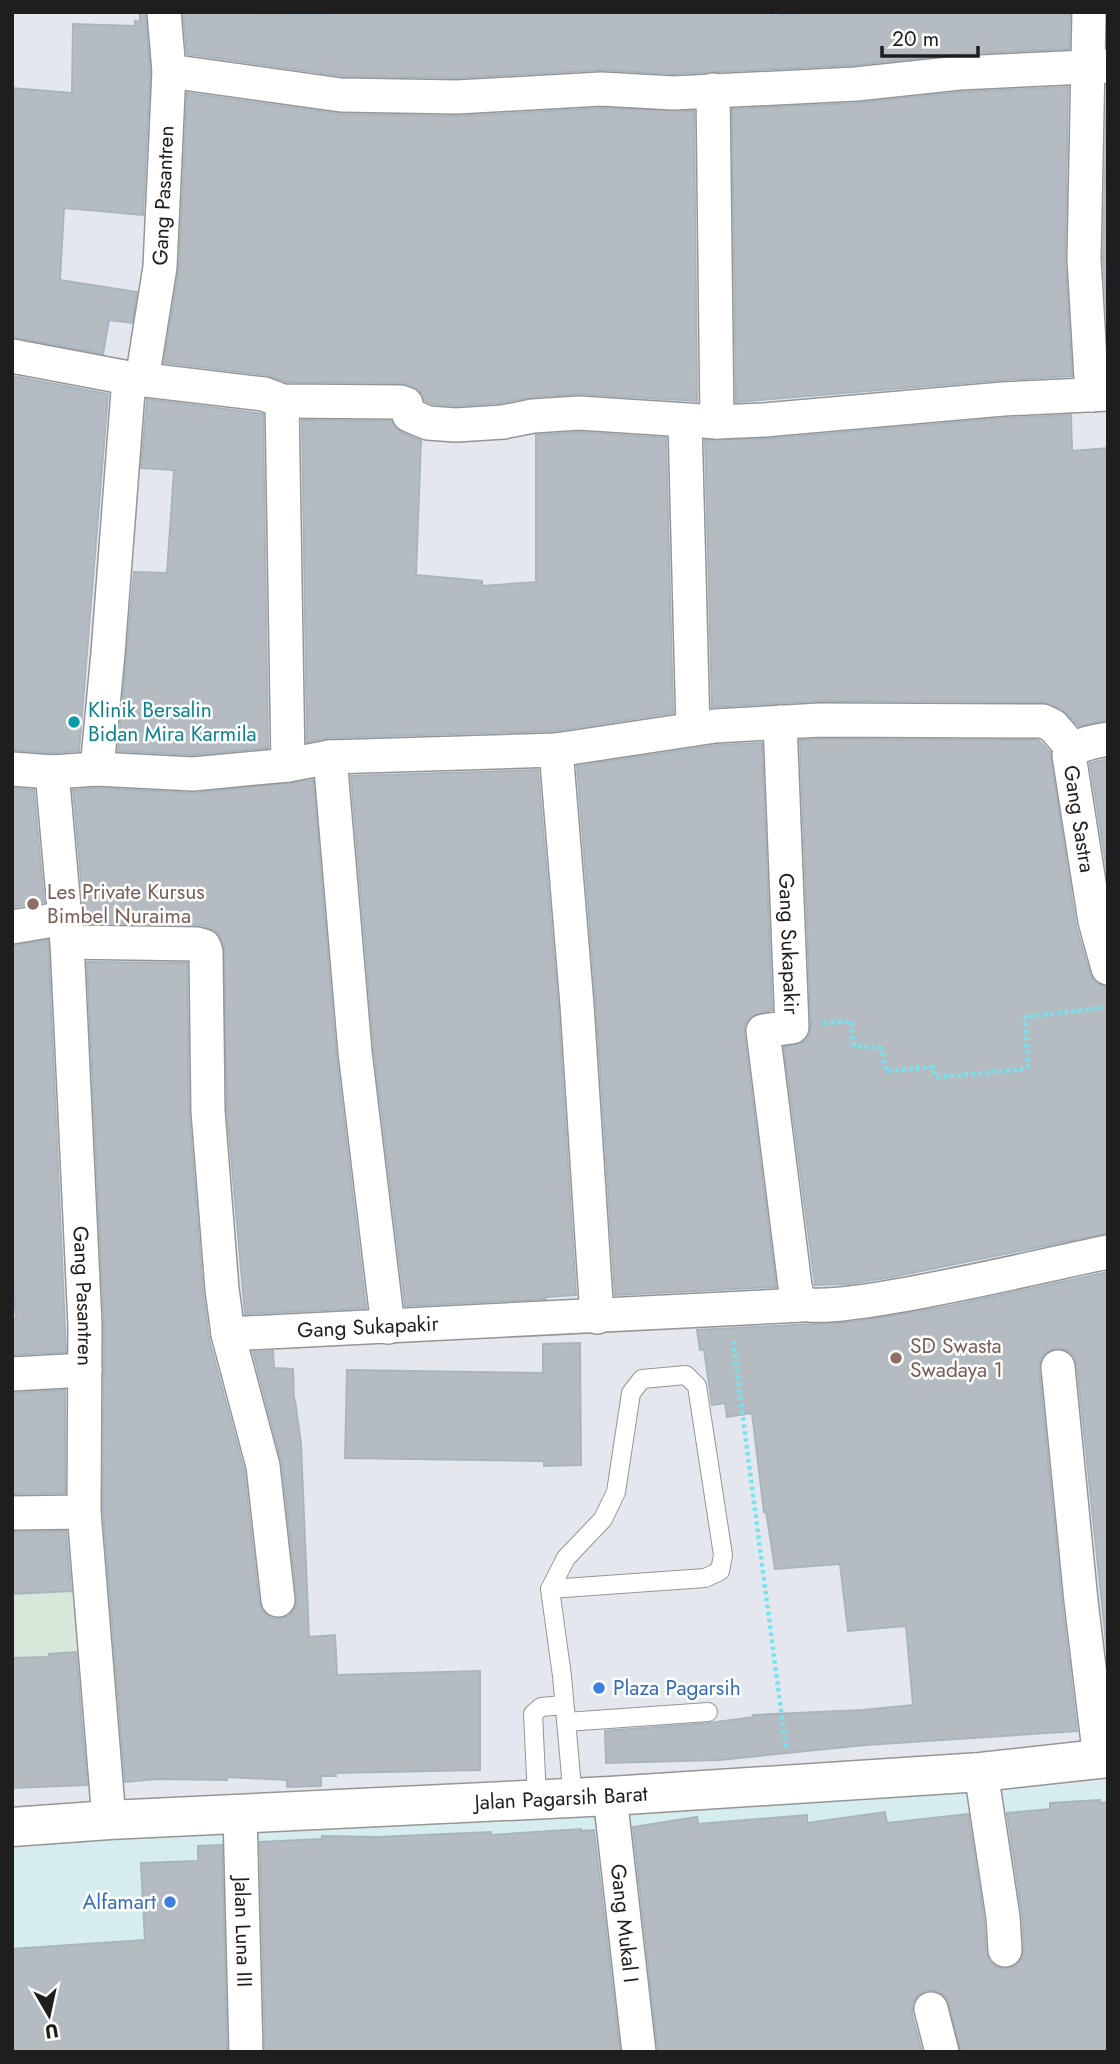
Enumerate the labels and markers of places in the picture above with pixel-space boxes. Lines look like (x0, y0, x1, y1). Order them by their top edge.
place label: Klinik Bersalin Bidan Mira Karmila (88, 695, 257, 749)
marker: Klinik Bersalin Bidan Mira Karmila (66, 714, 82, 730)
place label: Les Private Kursus Bimbel Nuraima (47, 877, 205, 931)
marker: Les Private Kursus Bimbel Nuraima (25, 896, 41, 912)
place label: SD Swasta Swadaya 1 (910, 1331, 1003, 1385)
marker: SD Swasta Swadaya 1 (888, 1350, 904, 1366)
place label: Plaza Pagarsih (613, 1673, 741, 1703)
marker: Plaza Pagarsih (591, 1680, 607, 1696)
place label: Alfamart (82, 1887, 156, 1917)
marker: Alfamart (162, 1894, 178, 1910)

